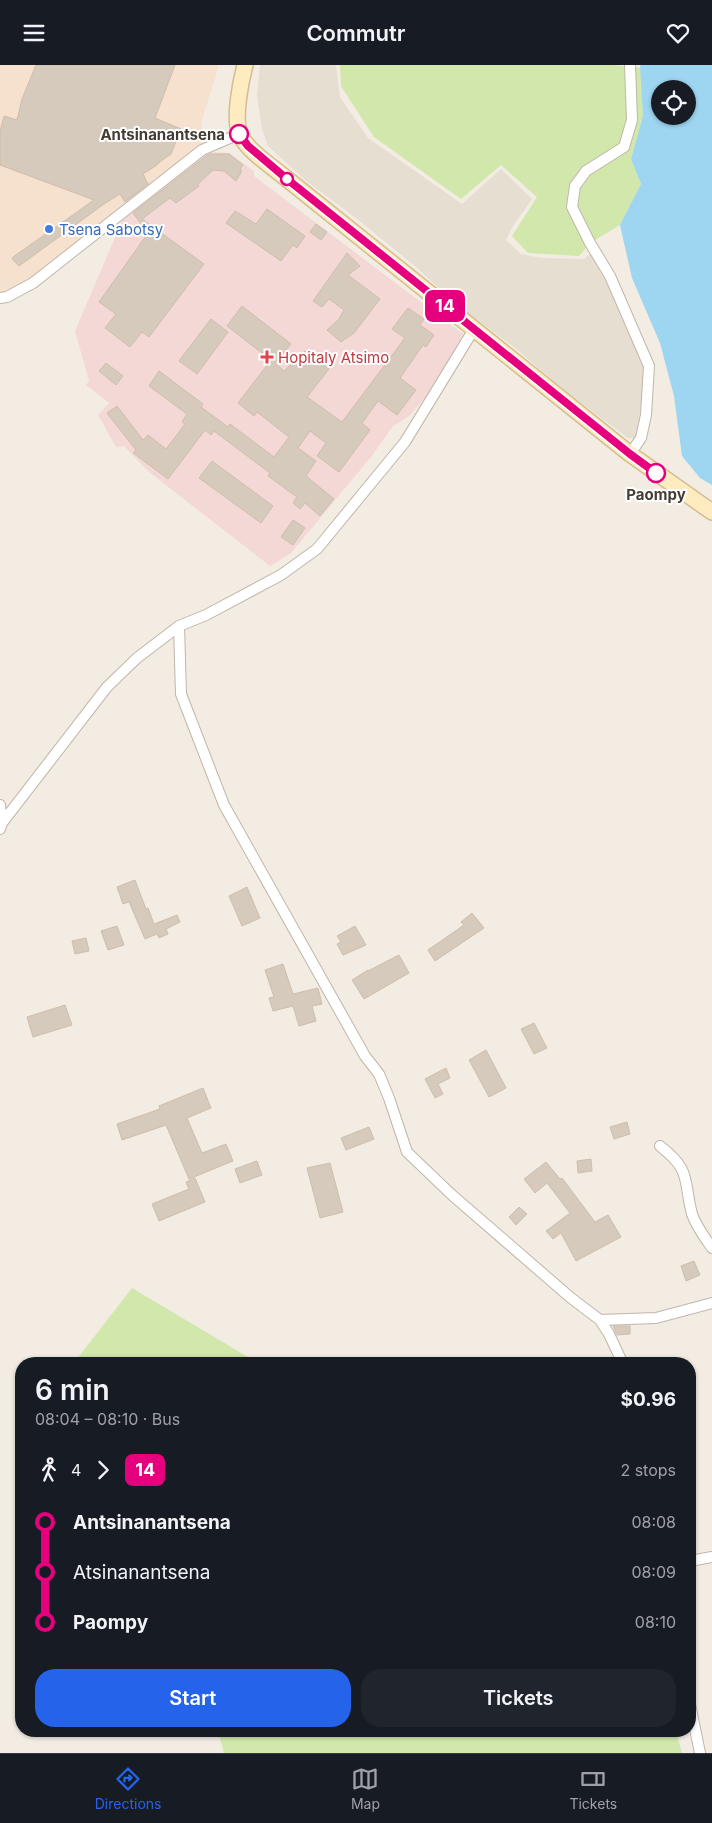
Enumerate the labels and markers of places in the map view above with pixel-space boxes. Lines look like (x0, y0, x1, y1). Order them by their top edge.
marker: Antsinanantsena (229, 124, 249, 144)
place label: Antsinanantsena (100, 125, 225, 144)
unlabelled marker (280, 172, 294, 186)
place label: Tsena Sabotsy (59, 220, 164, 239)
marker: Tsena Sabotsy (43, 223, 55, 235)
place label: Hopitaly Atsimo (278, 348, 389, 367)
marker: Hopitaly Atsimo (260, 350, 274, 364)
marker: Paompy (646, 463, 666, 483)
place label: Paompy (626, 485, 686, 504)

